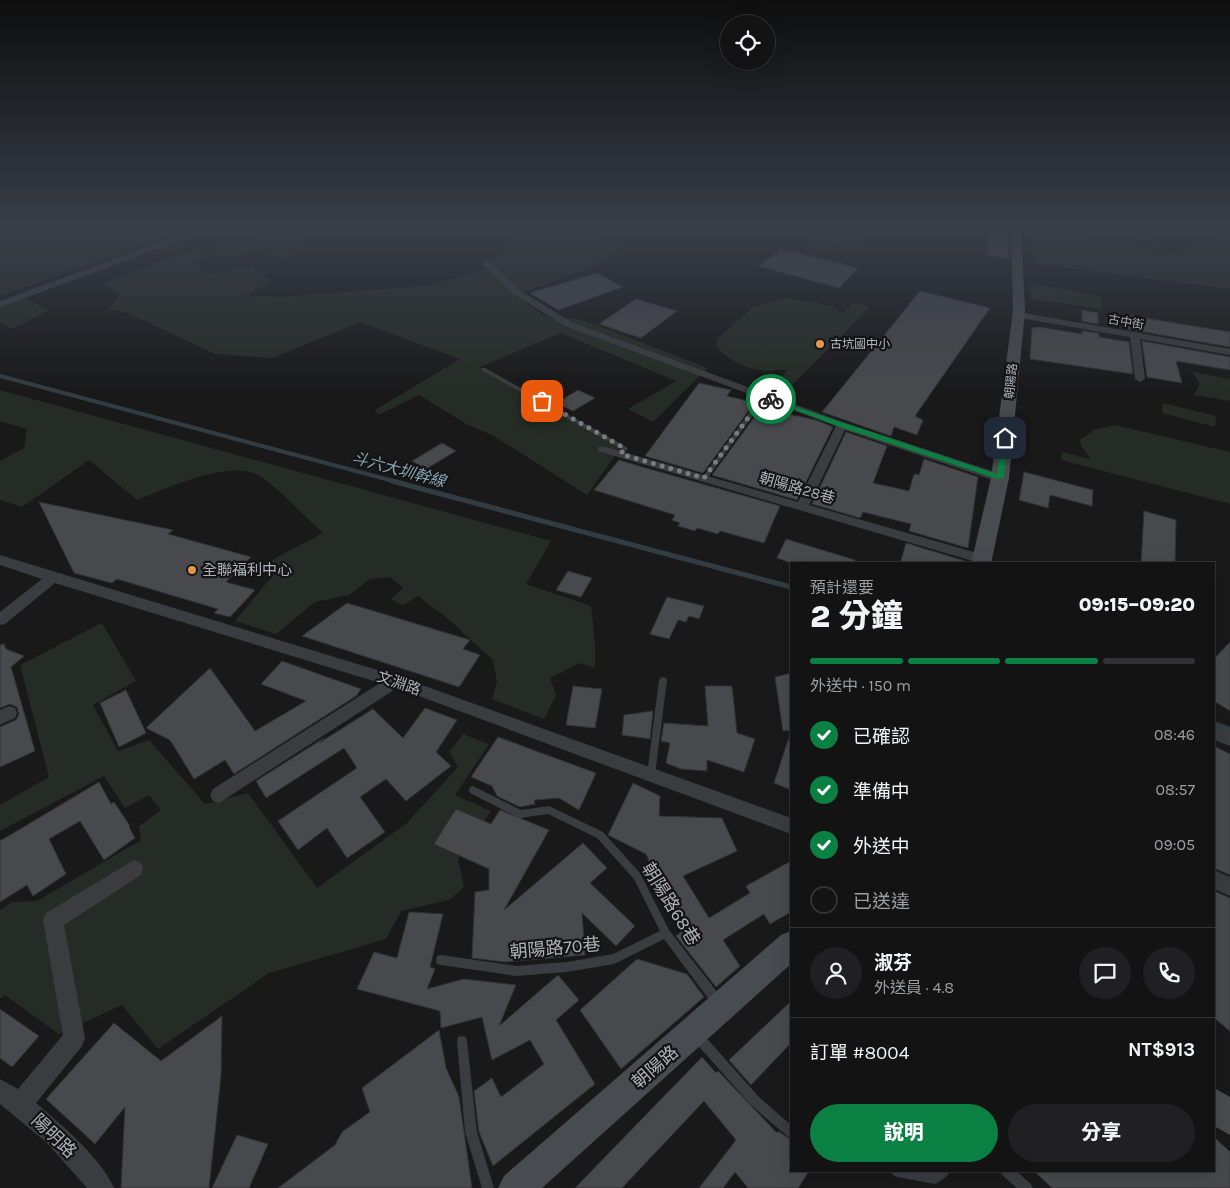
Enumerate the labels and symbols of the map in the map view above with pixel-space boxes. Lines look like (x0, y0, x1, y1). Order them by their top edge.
street label: 古中街 (1107, 312, 1145, 332)
place label: 古坑國中小 (830, 337, 890, 351)
marker: 古坑國中小 (814, 338, 826, 350)
street label: 朝陽路 (1002, 362, 1020, 400)
courier (746, 374, 796, 424)
pin (521, 380, 563, 422)
pin (984, 417, 1026, 459)
water label: 斗六大圳幹線 (350, 448, 450, 492)
street label: 朝陽路28巷 (757, 469, 837, 507)
place label: 全聯福利中心 (202, 561, 292, 579)
marker: 全聯福利中心 (186, 564, 198, 576)
street label: 文淵路 (375, 667, 423, 699)
street label: 朝陽路68巷 (637, 859, 705, 949)
street label: 朝陽路70巷 (509, 933, 601, 963)
street label: 朝陽路 (627, 1041, 683, 1093)
street label: 陽明路 (27, 1109, 81, 1163)

